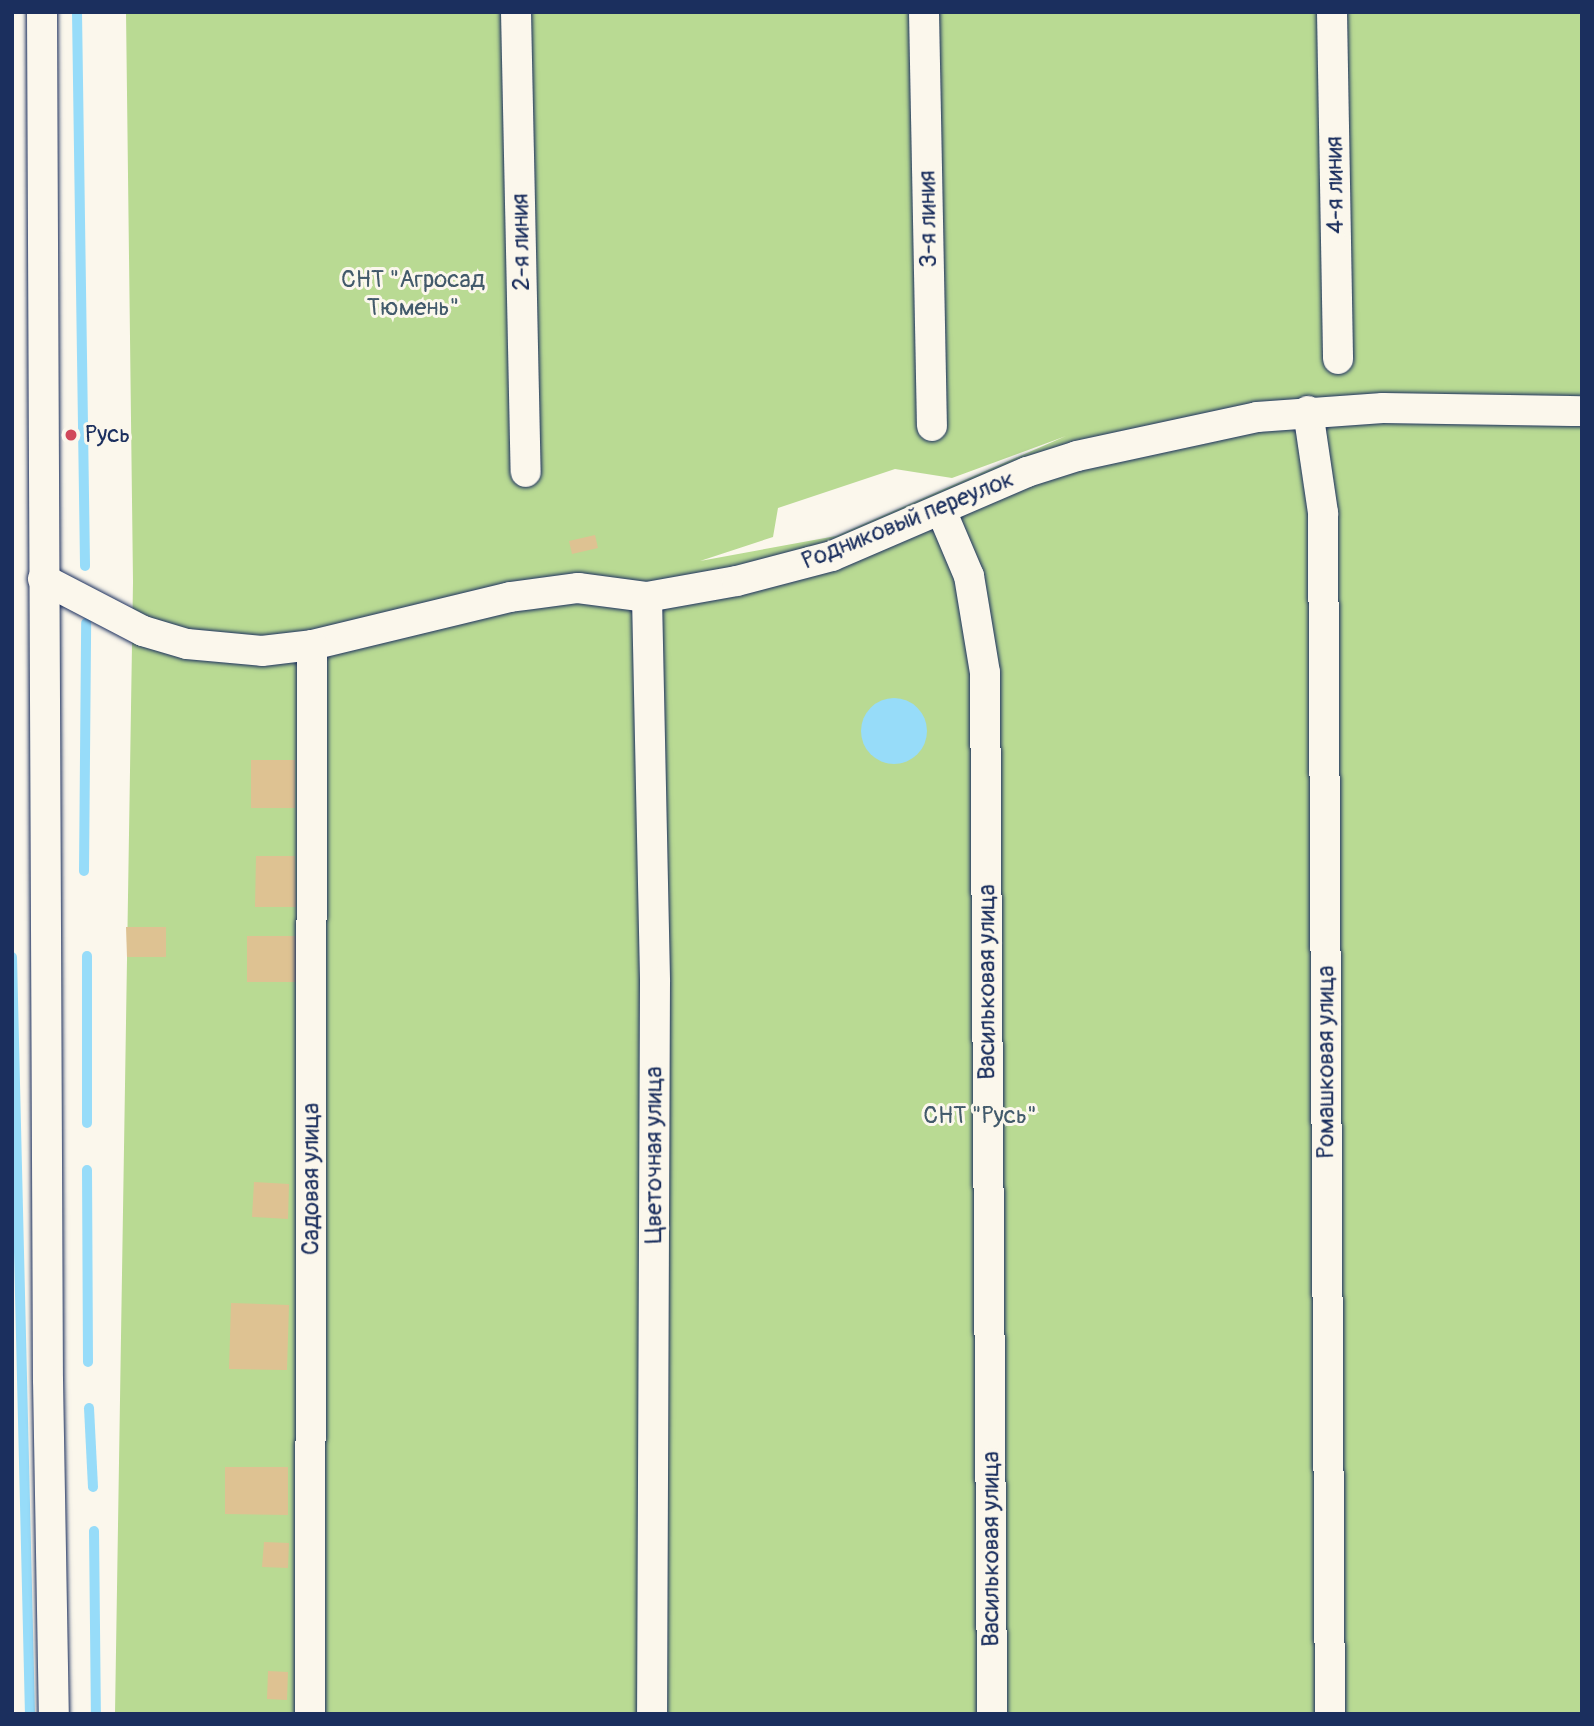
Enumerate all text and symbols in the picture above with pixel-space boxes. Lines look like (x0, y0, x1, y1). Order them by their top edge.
street label: 4-я линия (1320, 136, 1350, 234)
street label: 3-я линия (913, 170, 943, 268)
street label: 2-я линия (506, 193, 536, 291)
park label: СНТ "Агросад Тюмень" (341, 266, 485, 322)
place label: Русь (85, 421, 130, 449)
marker: Русь (63, 427, 79, 443)
street label: Родниковый переулок (798, 464, 1018, 576)
street label: Васильковая улица (973, 884, 1001, 1080)
street label: Ромашковая улица (1312, 965, 1340, 1159)
street label: Цветочная улица (640, 1066, 668, 1244)
park label: СНТ "Русь" (923, 1102, 1037, 1130)
street label: Садовая улица (297, 1103, 325, 1255)
street label: Васильковая улица (977, 1451, 1005, 1647)

